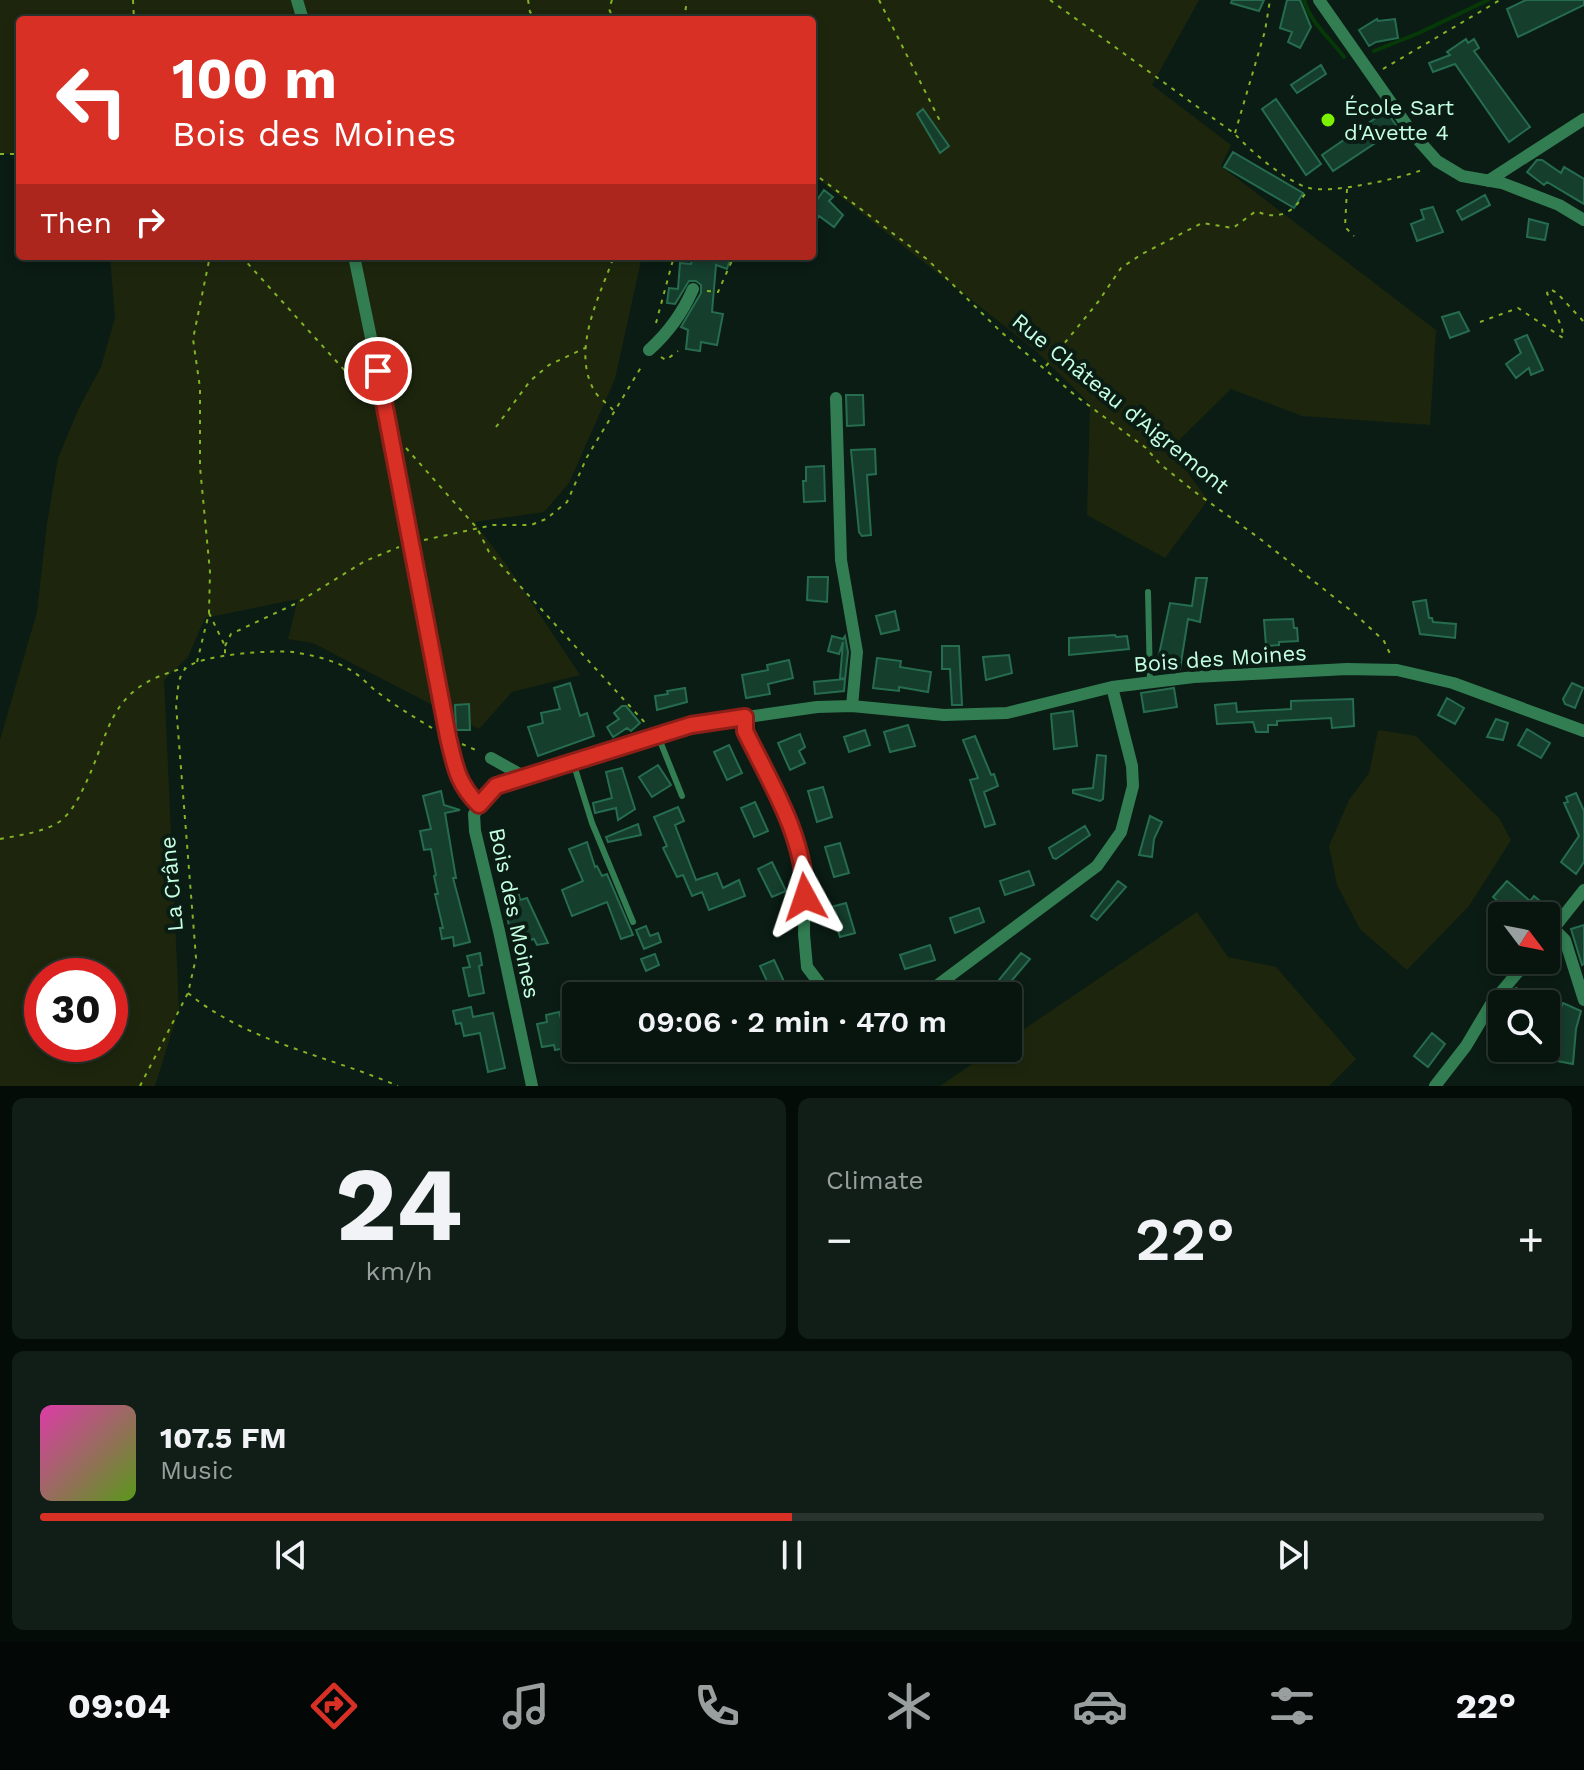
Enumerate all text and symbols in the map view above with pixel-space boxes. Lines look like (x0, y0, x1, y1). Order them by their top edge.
text: 100 m (172, 46, 337, 112)
icon: left (40, 48, 144, 152)
place label: École Sart d'Avette 4 (1344, 95, 1454, 145)
marker: École Sart d'Avette 4 (1319, 111, 1337, 129)
text: Bois des Moines (172, 113, 456, 155)
icon: right (128, 200, 172, 244)
text: Then (40, 205, 112, 240)
street label: Rue Château d'Aigremont (1007, 308, 1234, 498)
pin (344, 337, 412, 405)
icon: arrive (356, 349, 400, 393)
street label: Bois des Moines (1133, 640, 1308, 677)
street label: Bois des Moines (484, 826, 545, 1001)
street label: La Crâne (155, 835, 188, 932)
position arrow (763, 855, 847, 939)
north arrow (1488, 902, 1560, 974)
map controls (1488, 902, 1560, 1062)
speed limit sign: 30 (24, 958, 128, 1062)
button: search (1488, 990, 1560, 1062)
text: 09:06 · 2 min · 470 m (637, 1004, 947, 1039)
text: 24 (335, 1143, 463, 1265)
text: Climate (826, 1165, 924, 1195)
text: 22° (1135, 1204, 1235, 1275)
text: − (826, 1214, 853, 1266)
text: + (1517, 1214, 1544, 1266)
text: km/h (366, 1256, 432, 1286)
text: 107.5 FM (160, 1420, 287, 1455)
text: Music (160, 1455, 233, 1485)
icon: previous (269, 1533, 313, 1577)
icon: pause (770, 1533, 814, 1577)
icon: next (1271, 1533, 1315, 1577)
icon: directions (306, 1678, 362, 1734)
icon: music (498, 1678, 554, 1734)
icon: phone (689, 1678, 745, 1734)
icon: climate (881, 1678, 937, 1734)
icon: car (1072, 1678, 1128, 1734)
icon: filters (1264, 1678, 1320, 1734)
text: 09:04 (68, 1685, 170, 1727)
text: 22° (1455, 1685, 1516, 1727)

